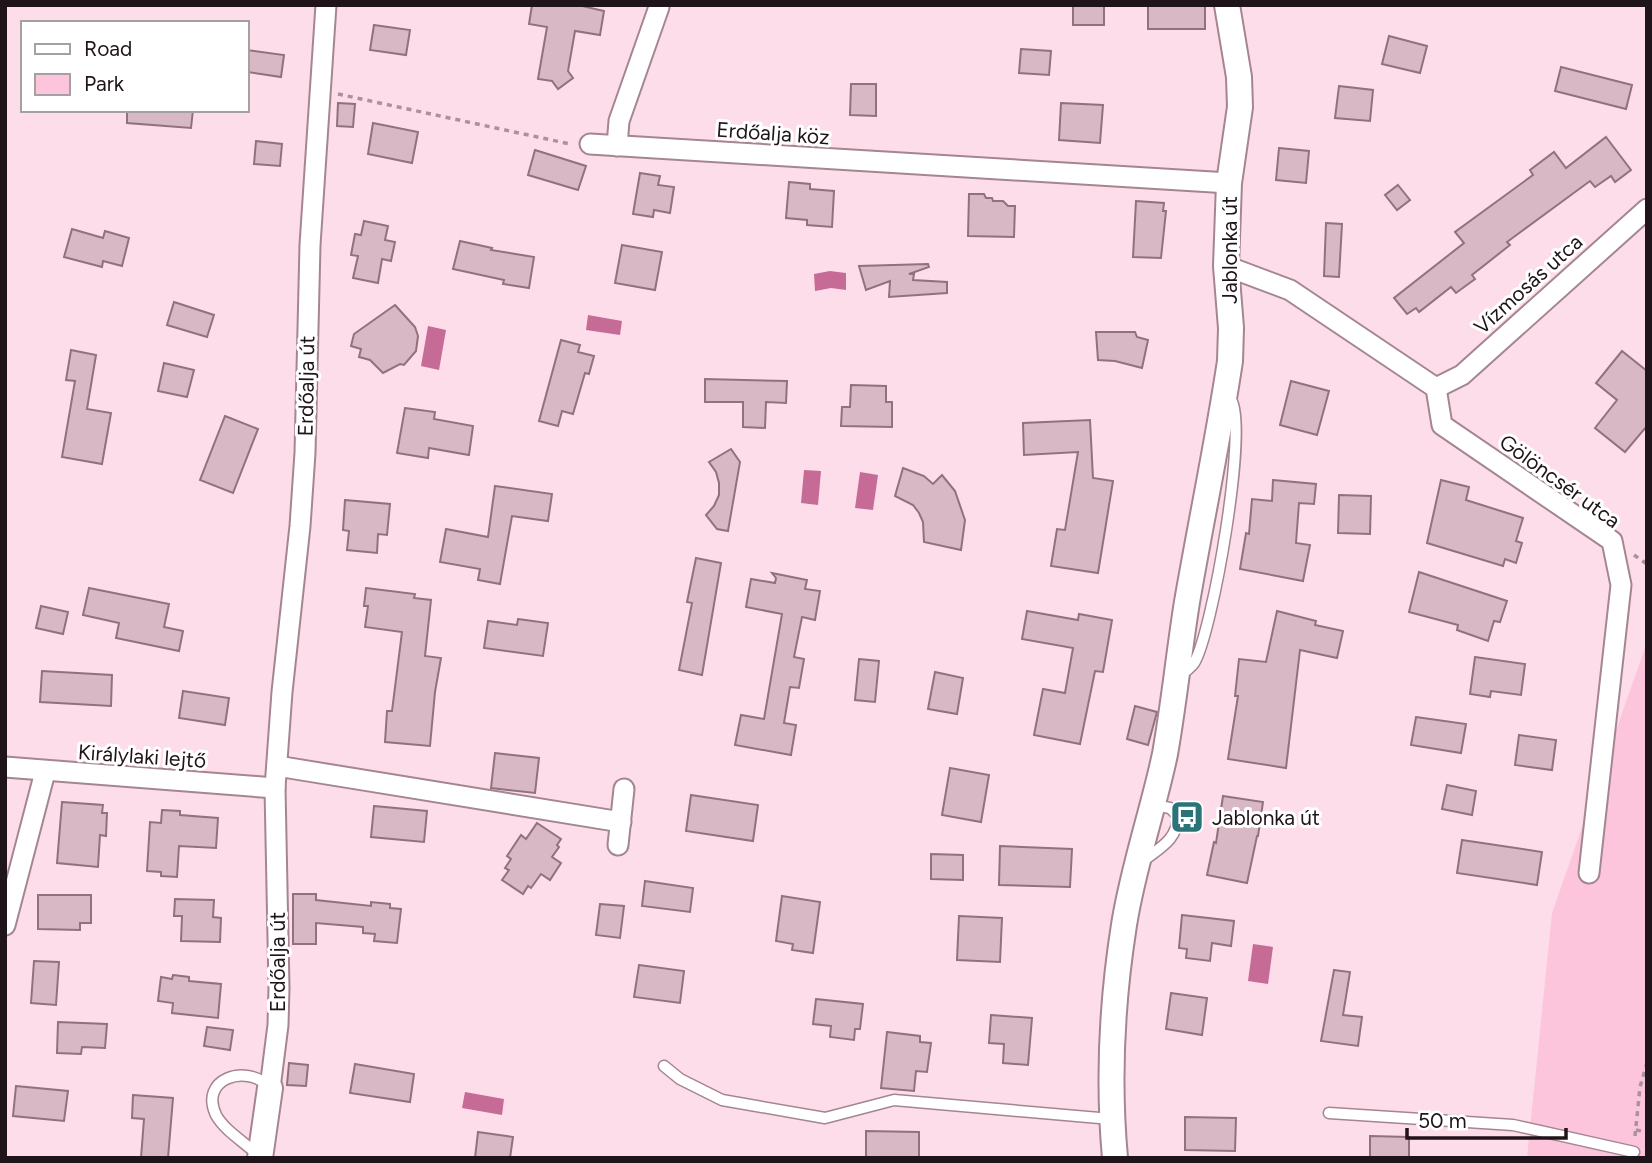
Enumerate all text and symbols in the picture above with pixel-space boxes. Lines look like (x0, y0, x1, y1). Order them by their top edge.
legend (21, 21, 248, 112)
text: Road (84, 36, 132, 61)
text: Park (84, 71, 125, 96)
street label: Erdőalja köz (716, 117, 830, 149)
street label: Jablonka út (1217, 196, 1242, 304)
street label: Vízmosás utca (1469, 229, 1587, 339)
street label: Erdőalja út (293, 335, 319, 436)
street label: Gölöncsér utca (1495, 429, 1625, 533)
street label: Királylaki lejtő (77, 739, 207, 773)
bus stop icon: Jablonka út (1168, 798, 1206, 836)
place label: Jablonka út (1212, 805, 1320, 830)
street label: Erdőalja út (265, 912, 290, 1012)
scale bar (1407, 1096, 1566, 1140)
text: 50 m (1418, 1108, 1467, 1133)

